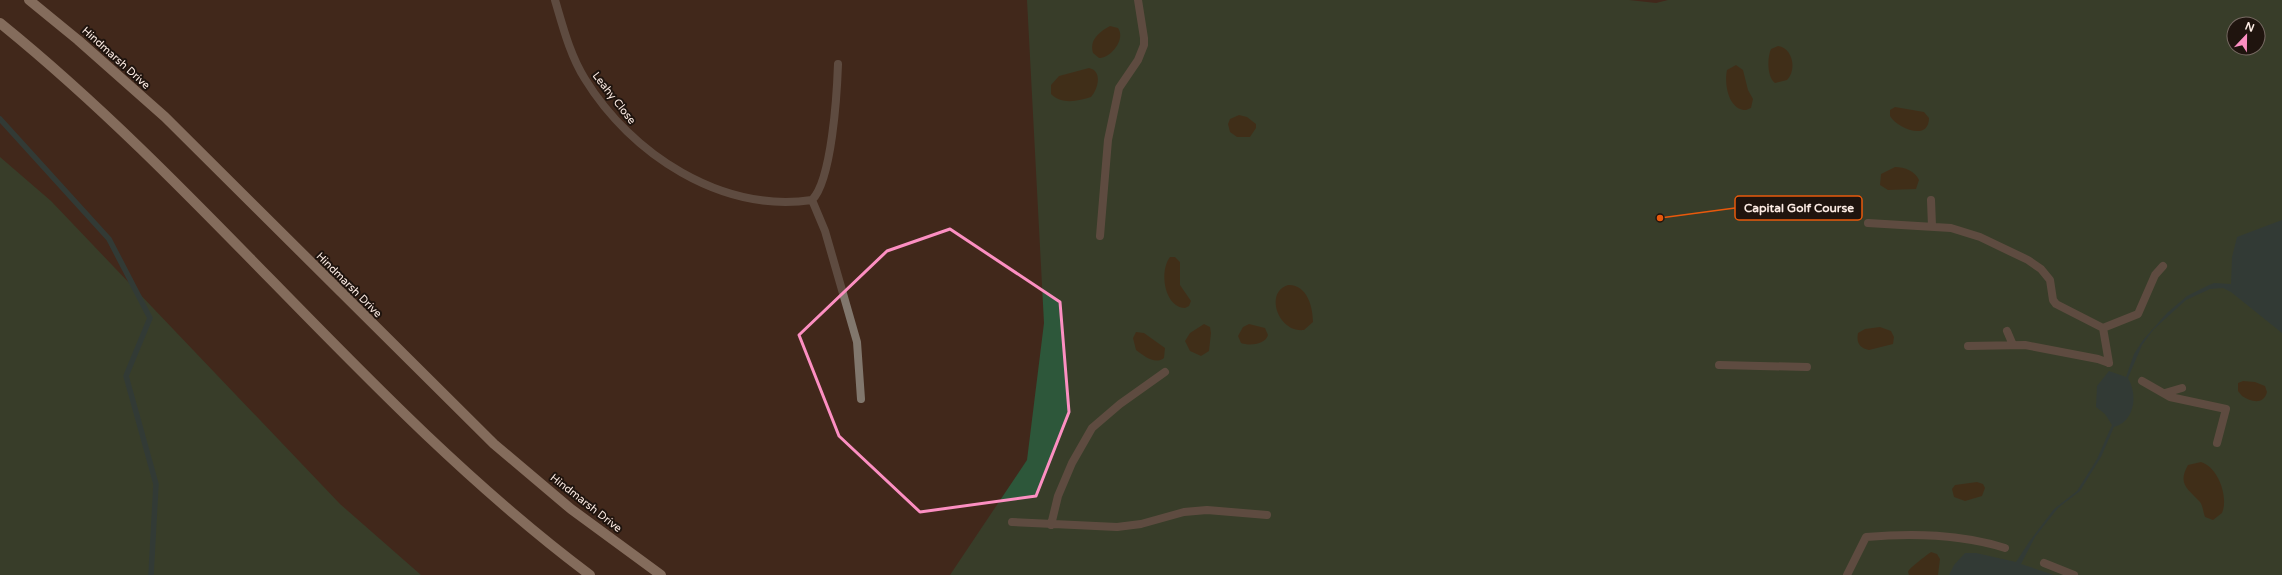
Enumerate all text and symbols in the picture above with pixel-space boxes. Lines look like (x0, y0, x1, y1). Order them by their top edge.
north arrow (2226, 16, 2266, 56)
text: N (2243, 20, 2256, 35)
street label: Hindmarsh Drive (79, 24, 153, 92)
street label: Leahy Close (590, 69, 638, 127)
callout: Capital Golf Course (1735, 196, 1862, 220)
text: Capital Golf Course (1744, 201, 1854, 216)
street label: Hindmarsh Drive (314, 250, 384, 320)
street label: Hindmarsh Drive (548, 471, 624, 535)

